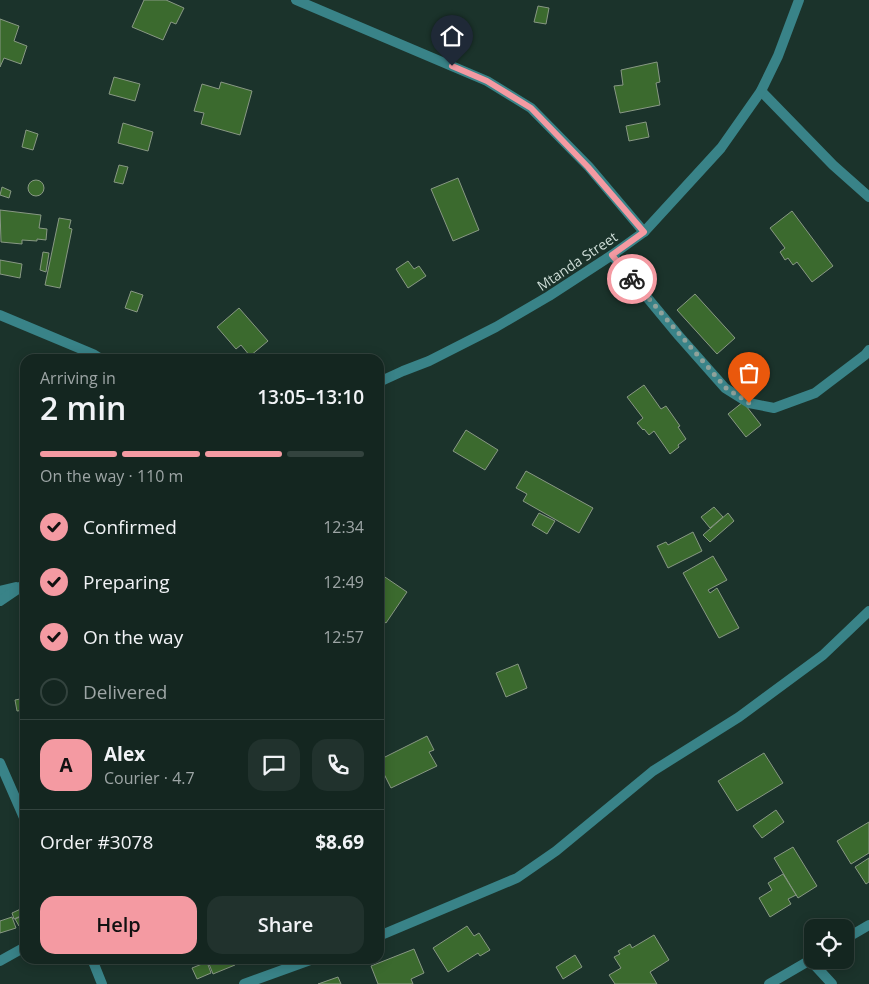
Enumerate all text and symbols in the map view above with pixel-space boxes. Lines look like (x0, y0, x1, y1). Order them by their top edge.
pin (431, 15, 473, 66)
icon: home (438, 22, 466, 50)
street label: Mtanda Street (533, 227, 621, 295)
courier (607, 254, 657, 304)
icon: bike (618, 265, 646, 293)
pin (728, 352, 770, 403)
icon: bag (735, 359, 763, 387)
text: Arriving in (40, 367, 116, 389)
text: 13:05–13:10 (257, 384, 364, 410)
text: 2 min (40, 386, 126, 429)
text: On the way · 110 m (40, 465, 183, 487)
icon: check (40, 513, 68, 541)
text: Confirmed (83, 514, 177, 540)
text: 12:34 (323, 516, 364, 538)
icon: check (40, 568, 68, 596)
text: Preparing (83, 569, 170, 595)
text: 12:49 (323, 571, 364, 593)
icon: check (40, 623, 68, 651)
text: On the way (83, 624, 183, 650)
text: 12:57 (323, 626, 364, 648)
text: Delivered (83, 679, 167, 705)
button: chat (248, 739, 300, 791)
button: phone (312, 739, 364, 791)
text: Alex (104, 741, 145, 767)
text: A (59, 752, 73, 778)
text: Courier · 4.7 (104, 767, 195, 789)
text: Order #3078 (40, 829, 153, 855)
text: $8.69 (315, 829, 364, 855)
button: Help (40, 896, 197, 954)
button: Share (207, 896, 364, 954)
map controls (804, 919, 854, 969)
button: locate (804, 919, 854, 969)

